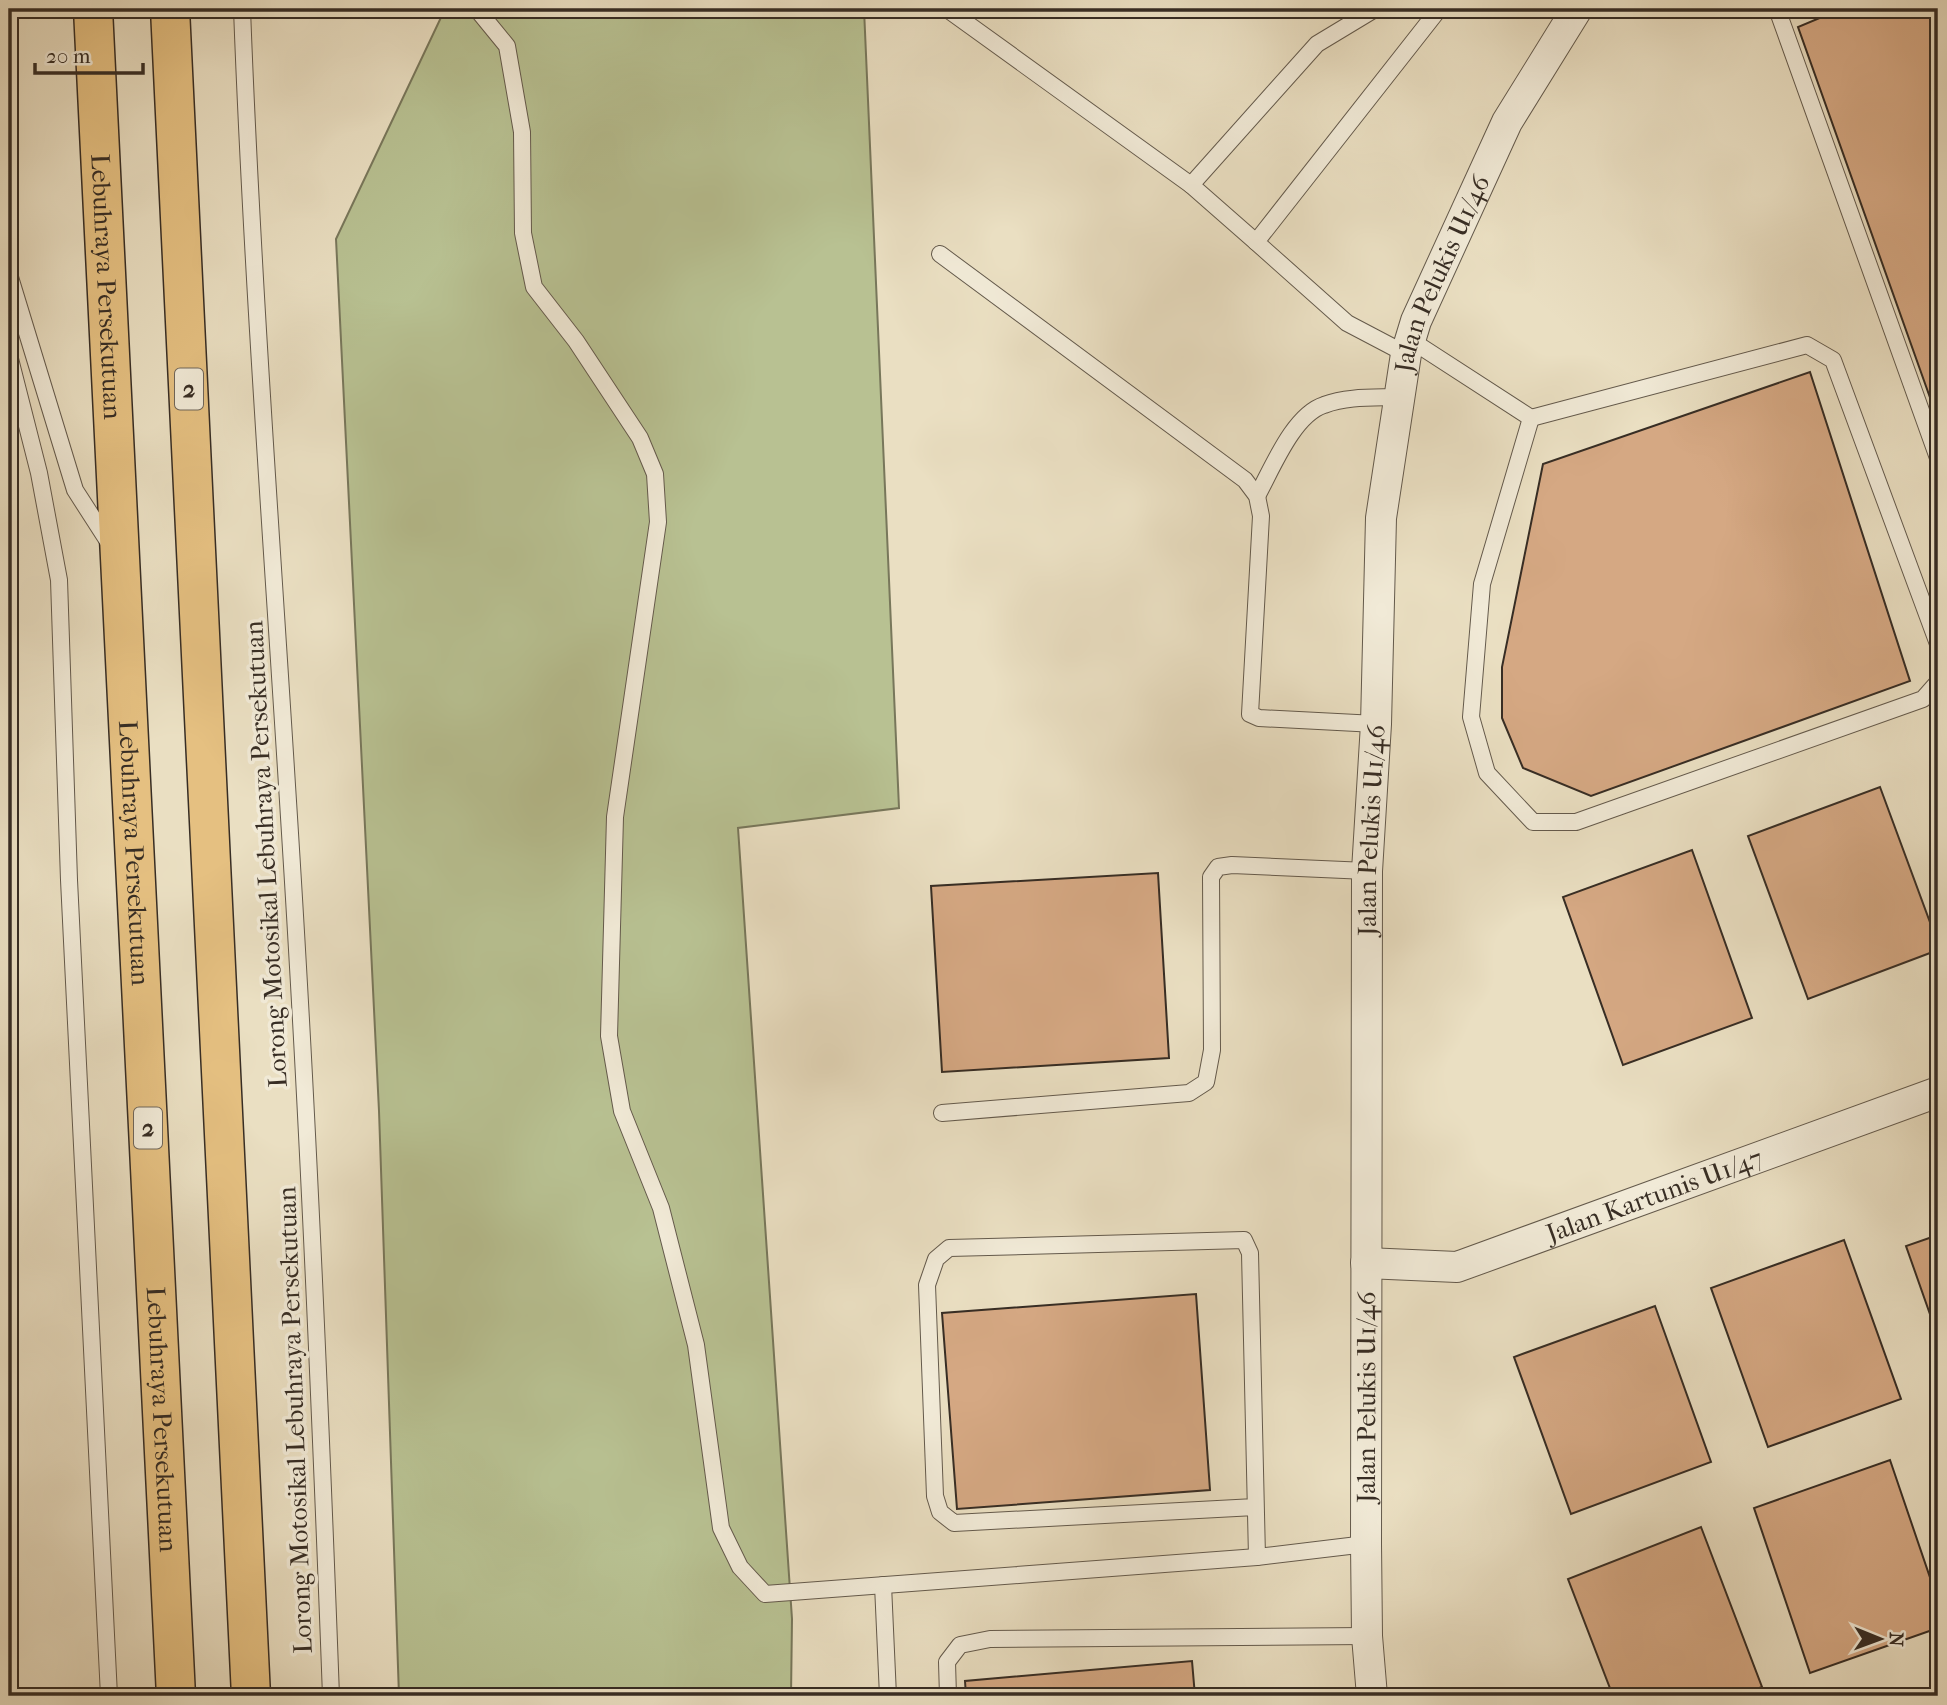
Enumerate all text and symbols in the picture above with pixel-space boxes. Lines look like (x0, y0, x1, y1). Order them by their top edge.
scale bar (35, 32, 144, 76)
text: 20 m (46, 44, 91, 68)
street label: Lebuhraya Persekutuan (85, 153, 129, 420)
street label: Jalan Pelukis U1/46 (1388, 169, 1497, 376)
road number: 2 (175, 368, 203, 410)
street label: Lorong Motosikal Lebuhraya Persekutuan (238, 620, 294, 1088)
street label: Lebuhraya Persekutuan (113, 719, 157, 987)
street label: Jalan Pelukis U1/46 (1351, 723, 1391, 938)
road number: 2 (134, 1108, 162, 1148)
street label: Jalan Kartunis U1/47 (1540, 1142, 1767, 1249)
street label: Lorong Motosikal Lebuhraya Persekutuan (271, 1186, 319, 1654)
street label: Lebuhraya Persekutuan (140, 1286, 184, 1553)
street label: Jalan Pelukis U1/46 (1351, 1290, 1382, 1505)
north arrow (1846, 1604, 1916, 1674)
text: N (1885, 1632, 1907, 1647)

